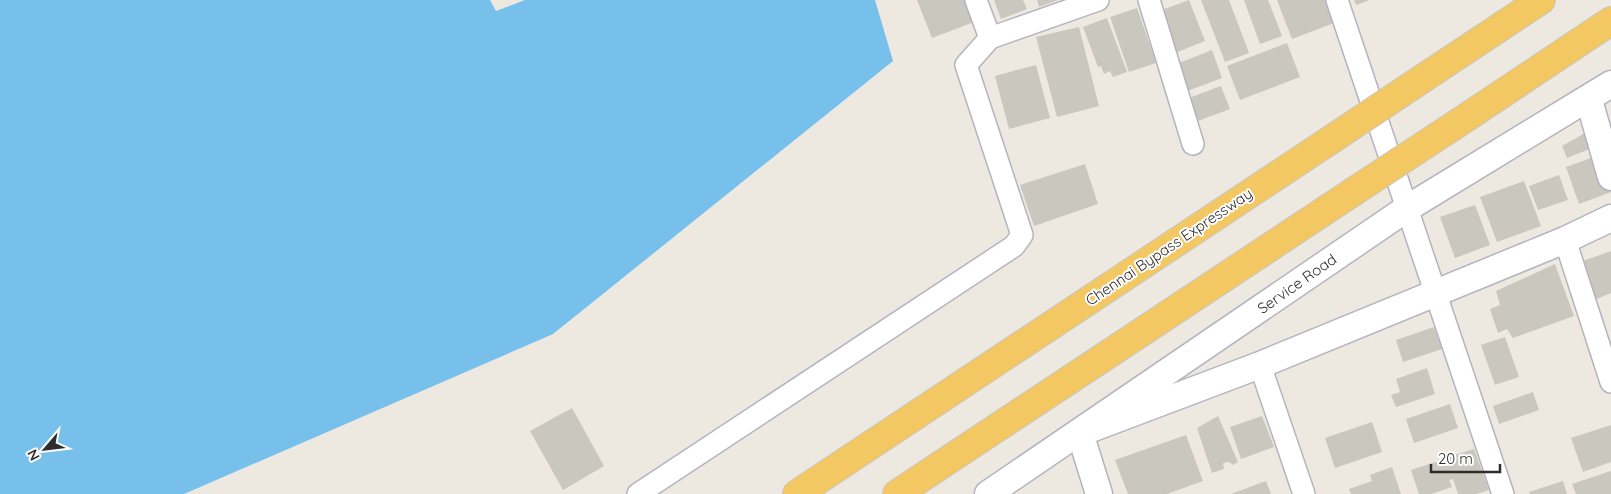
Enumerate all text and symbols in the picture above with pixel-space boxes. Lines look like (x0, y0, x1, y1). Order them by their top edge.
street label: Chennai Bypass Expressway (1082, 184, 1256, 310)
street label: Service Road (1254, 249, 1340, 318)
north arrow (20, 424, 70, 474)
scale bar (1431, 442, 1500, 474)
text: N (23, 446, 44, 464)
text: 20 m (1438, 449, 1473, 468)

